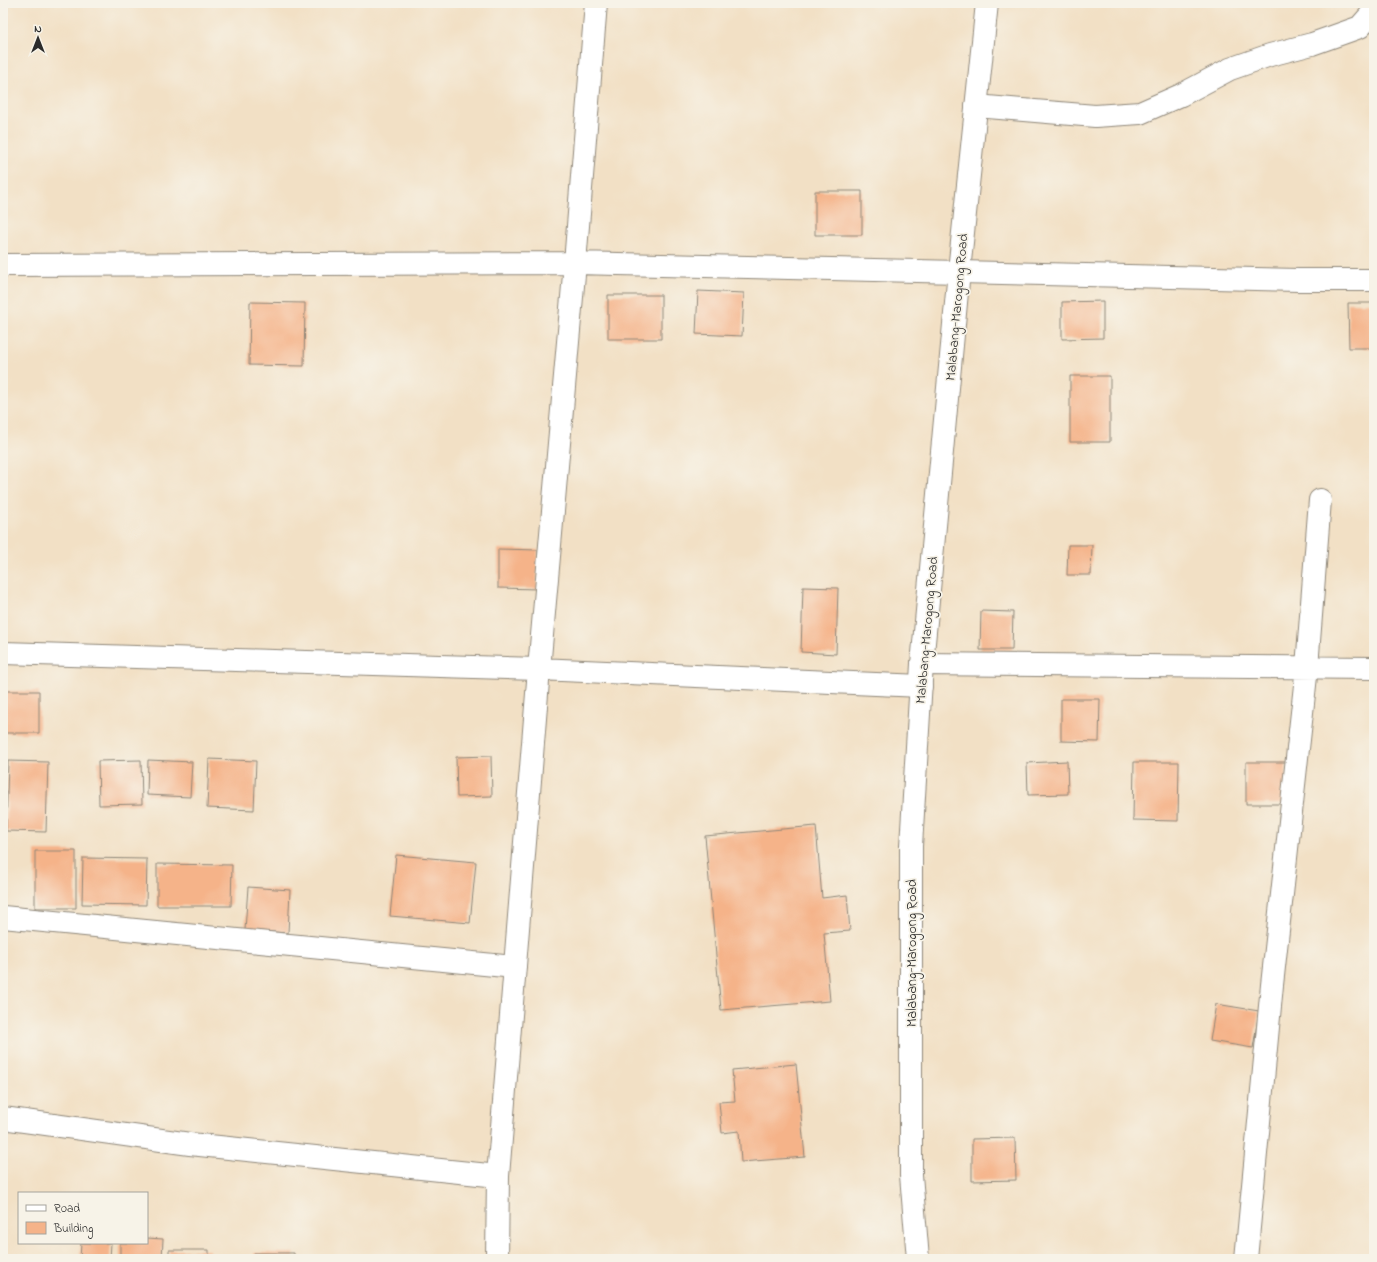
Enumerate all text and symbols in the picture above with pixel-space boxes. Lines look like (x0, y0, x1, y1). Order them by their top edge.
north arrow (18, 18, 58, 58)
text: N (34, 21, 42, 37)
street label: Malabang-Marogong Road (941, 232, 975, 382)
street label: Malabang-Marogong Road (911, 555, 945, 705)
street label: Malabang-Marogong Road (902, 879, 924, 1027)
legend (18, 1192, 148, 1244)
text: Road (54, 1200, 80, 1218)
text: Building (53, 1220, 93, 1239)

